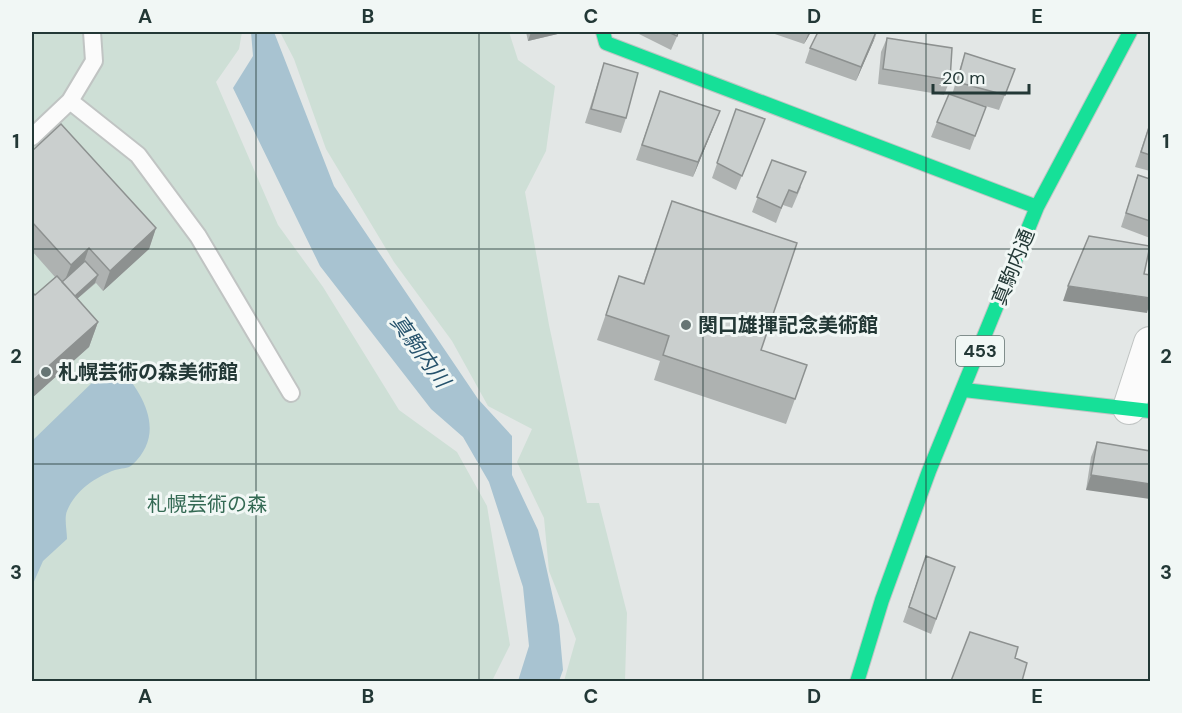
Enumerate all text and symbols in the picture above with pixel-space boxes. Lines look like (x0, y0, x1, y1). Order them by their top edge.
text: A (138, 3, 152, 29)
text: B (362, 3, 374, 29)
text: C (584, 3, 598, 29)
text: D (807, 3, 821, 29)
text: E (1031, 3, 1043, 29)
scale bar (933, 57, 1029, 95)
text: 20 m (942, 66, 985, 90)
text: 1 (12, 128, 20, 154)
text: 1 (1162, 128, 1170, 154)
street label: 真駒内通 (986, 225, 1040, 309)
water label: 真駒内川 (384, 309, 457, 395)
place label: 関口雄揮記念美術館 (698, 312, 878, 338)
marker: 関口雄揮記念美術館 (679, 318, 693, 332)
road number: 453 (956, 336, 1004, 366)
text: 2 (10, 343, 22, 369)
text: 2 (1160, 343, 1172, 369)
place label: 札幌芸術の森美術館 (58, 359, 238, 385)
marker: 札幌芸術の森美術館 (39, 365, 53, 379)
park label: 札幌芸術の森 (147, 491, 267, 517)
text: 3 (10, 559, 22, 585)
text: 3 (1160, 559, 1172, 585)
text: A (138, 683, 152, 709)
text: B (362, 683, 374, 709)
text: C (584, 683, 598, 709)
text: D (807, 683, 821, 709)
text: E (1031, 683, 1043, 709)

